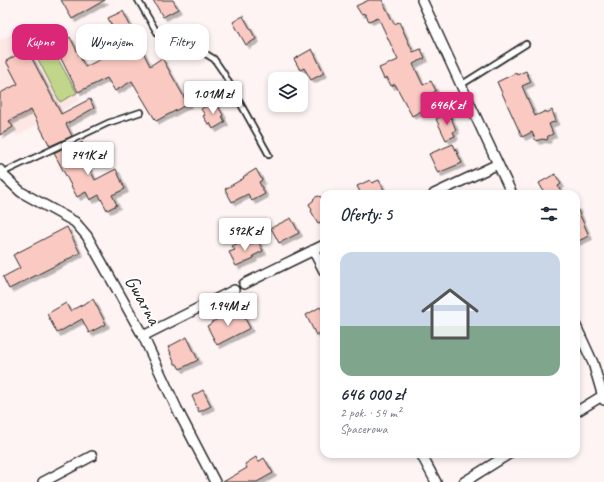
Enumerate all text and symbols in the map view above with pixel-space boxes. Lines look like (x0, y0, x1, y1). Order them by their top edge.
chip: Kupno (12, 24, 68, 60)
chip: Wynajem (76, 24, 147, 60)
chip: Filtry (155, 24, 209, 60)
map controls (268, 72, 308, 112)
button: layers (268, 72, 308, 112)
pin: 1.01M zł (172, 81, 254, 115)
text: 1.01M zł (193, 86, 233, 102)
pin: 646K zł (410, 92, 484, 126)
text: 646K zł (430, 97, 464, 113)
pin: 741K zł (51, 142, 125, 176)
text: 741K zł (71, 147, 105, 163)
icon: filters (538, 203, 560, 225)
text: Oferty: 5 (340, 204, 392, 225)
pin: 592K zł (208, 218, 282, 252)
text: 592K zł (228, 223, 262, 239)
street label: Gwarna (119, 271, 168, 331)
icon: home (414, 278, 486, 350)
pin: 1.94M zł (187, 293, 269, 327)
text: 1.94M zł (208, 298, 248, 314)
text: 646 000 zł (340, 384, 404, 405)
text: 2 pok. · 54 m² (340, 405, 401, 421)
text: Spacerowa (340, 421, 387, 437)

